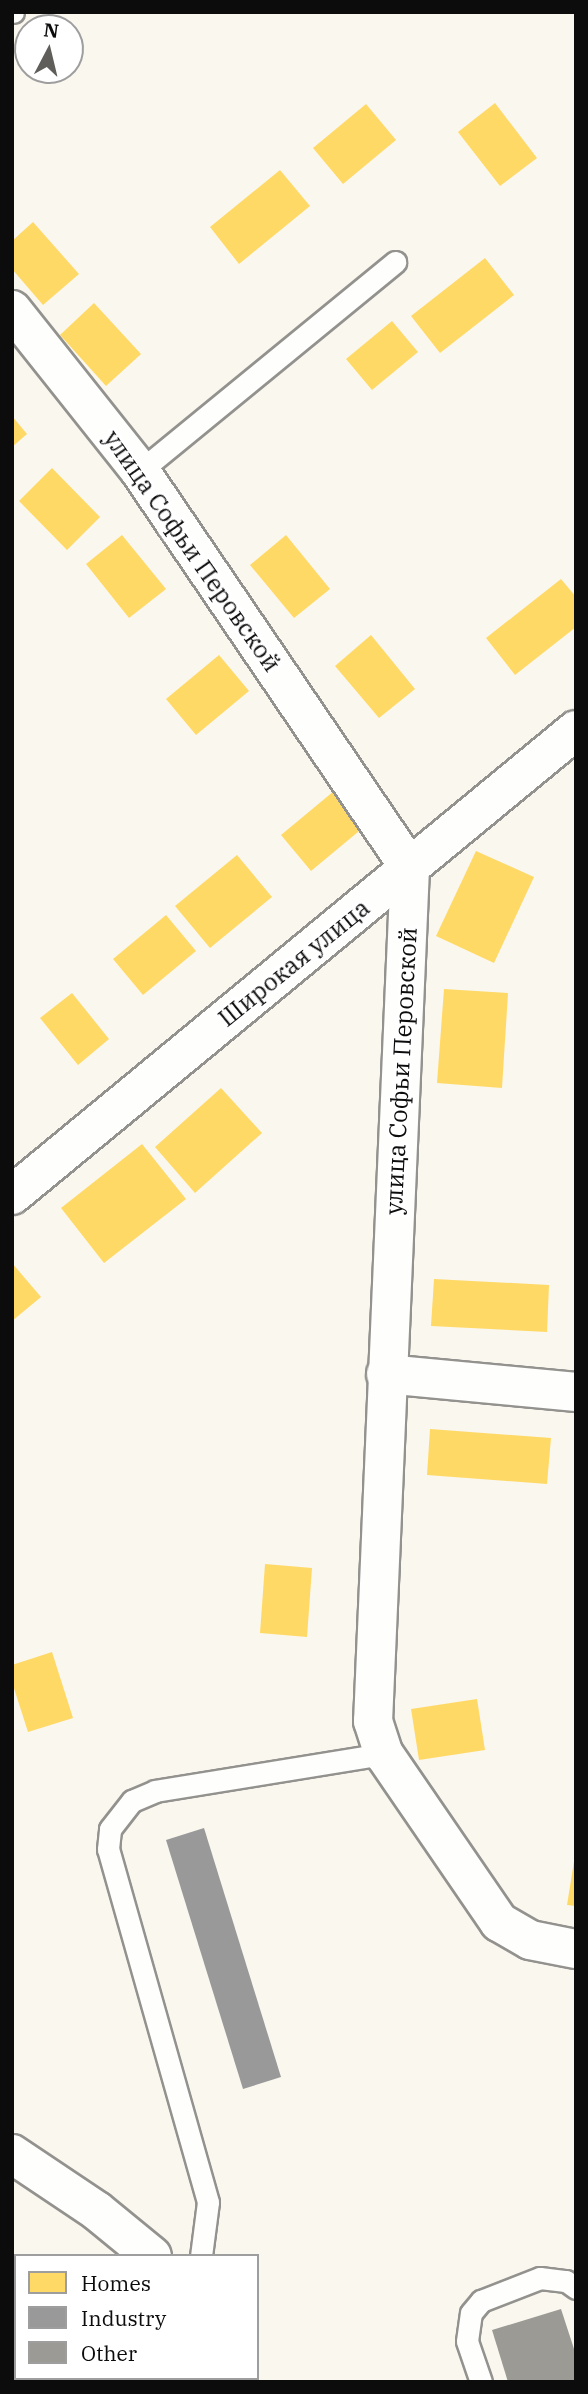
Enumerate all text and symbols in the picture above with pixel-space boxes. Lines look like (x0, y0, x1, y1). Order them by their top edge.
north arrow (14, 14, 84, 84)
text: N (42, 17, 60, 43)
street label: улица Софьи Перовской (98, 425, 286, 677)
street label: Широкая улица (213, 893, 375, 1033)
street label: улица Софьи Перовской (379, 926, 423, 1216)
legend (14, 2254, 259, 2380)
text: Homes (81, 2269, 151, 2297)
text: Industry (81, 2304, 166, 2332)
text: Other (81, 2339, 137, 2367)

